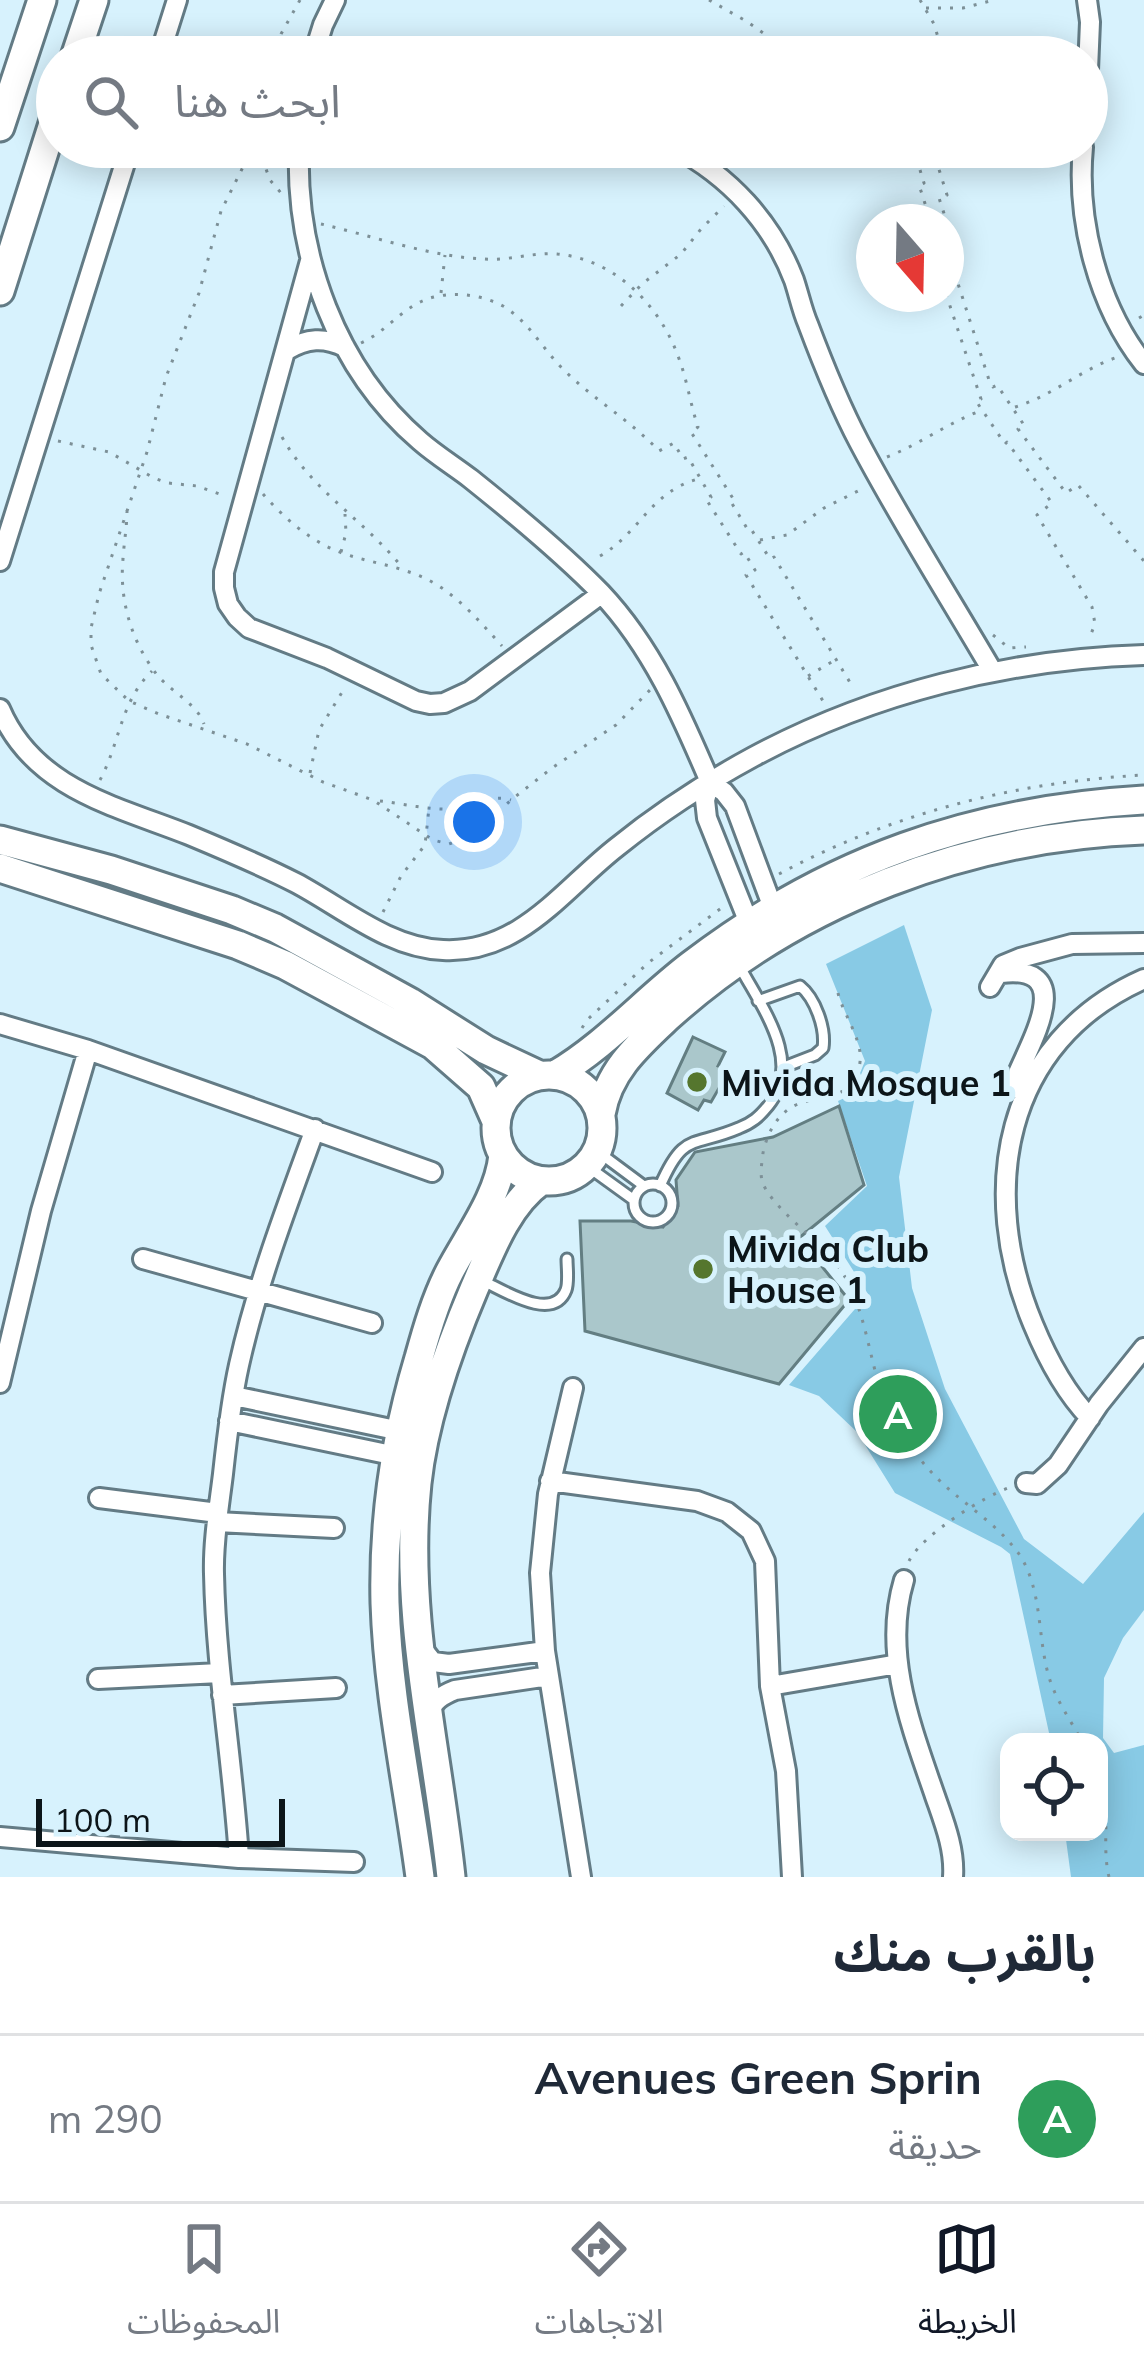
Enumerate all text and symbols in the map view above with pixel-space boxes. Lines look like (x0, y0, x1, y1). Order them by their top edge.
search box (36, 36, 1108, 168)
icon: search (78, 69, 144, 135)
text: ابحث هنا (174, 72, 341, 128)
north arrow (856, 204, 964, 312)
your location (444, 792, 504, 852)
place label: Mivida Mosque 1 (721, 1060, 1011, 1105)
marker: Mivida Mosque 1 (684, 1069, 710, 1095)
place label: Mivida Club House 1 (727, 1226, 929, 1312)
marker: Mivida Club House 1 (690, 1256, 716, 1282)
pin: A (859, 1369, 937, 1459)
map controls (1000, 1733, 1108, 1841)
button: locate (1000, 1733, 1108, 1841)
scale bar (36, 1793, 285, 1846)
text: 100 m (54, 1799, 151, 1840)
text: بالقرب منك (833, 1920, 1096, 1984)
text: Avenues Green Sprin (534, 2049, 982, 2105)
text: 290 m (48, 2094, 163, 2143)
text: A (1042, 2094, 1072, 2143)
text: حديقة (888, 2120, 982, 2169)
tab: المحفوظات (127, 2216, 280, 2357)
tab: الاتجاهات (535, 2216, 664, 2357)
tab: الخريطة (918, 2216, 1017, 2357)

